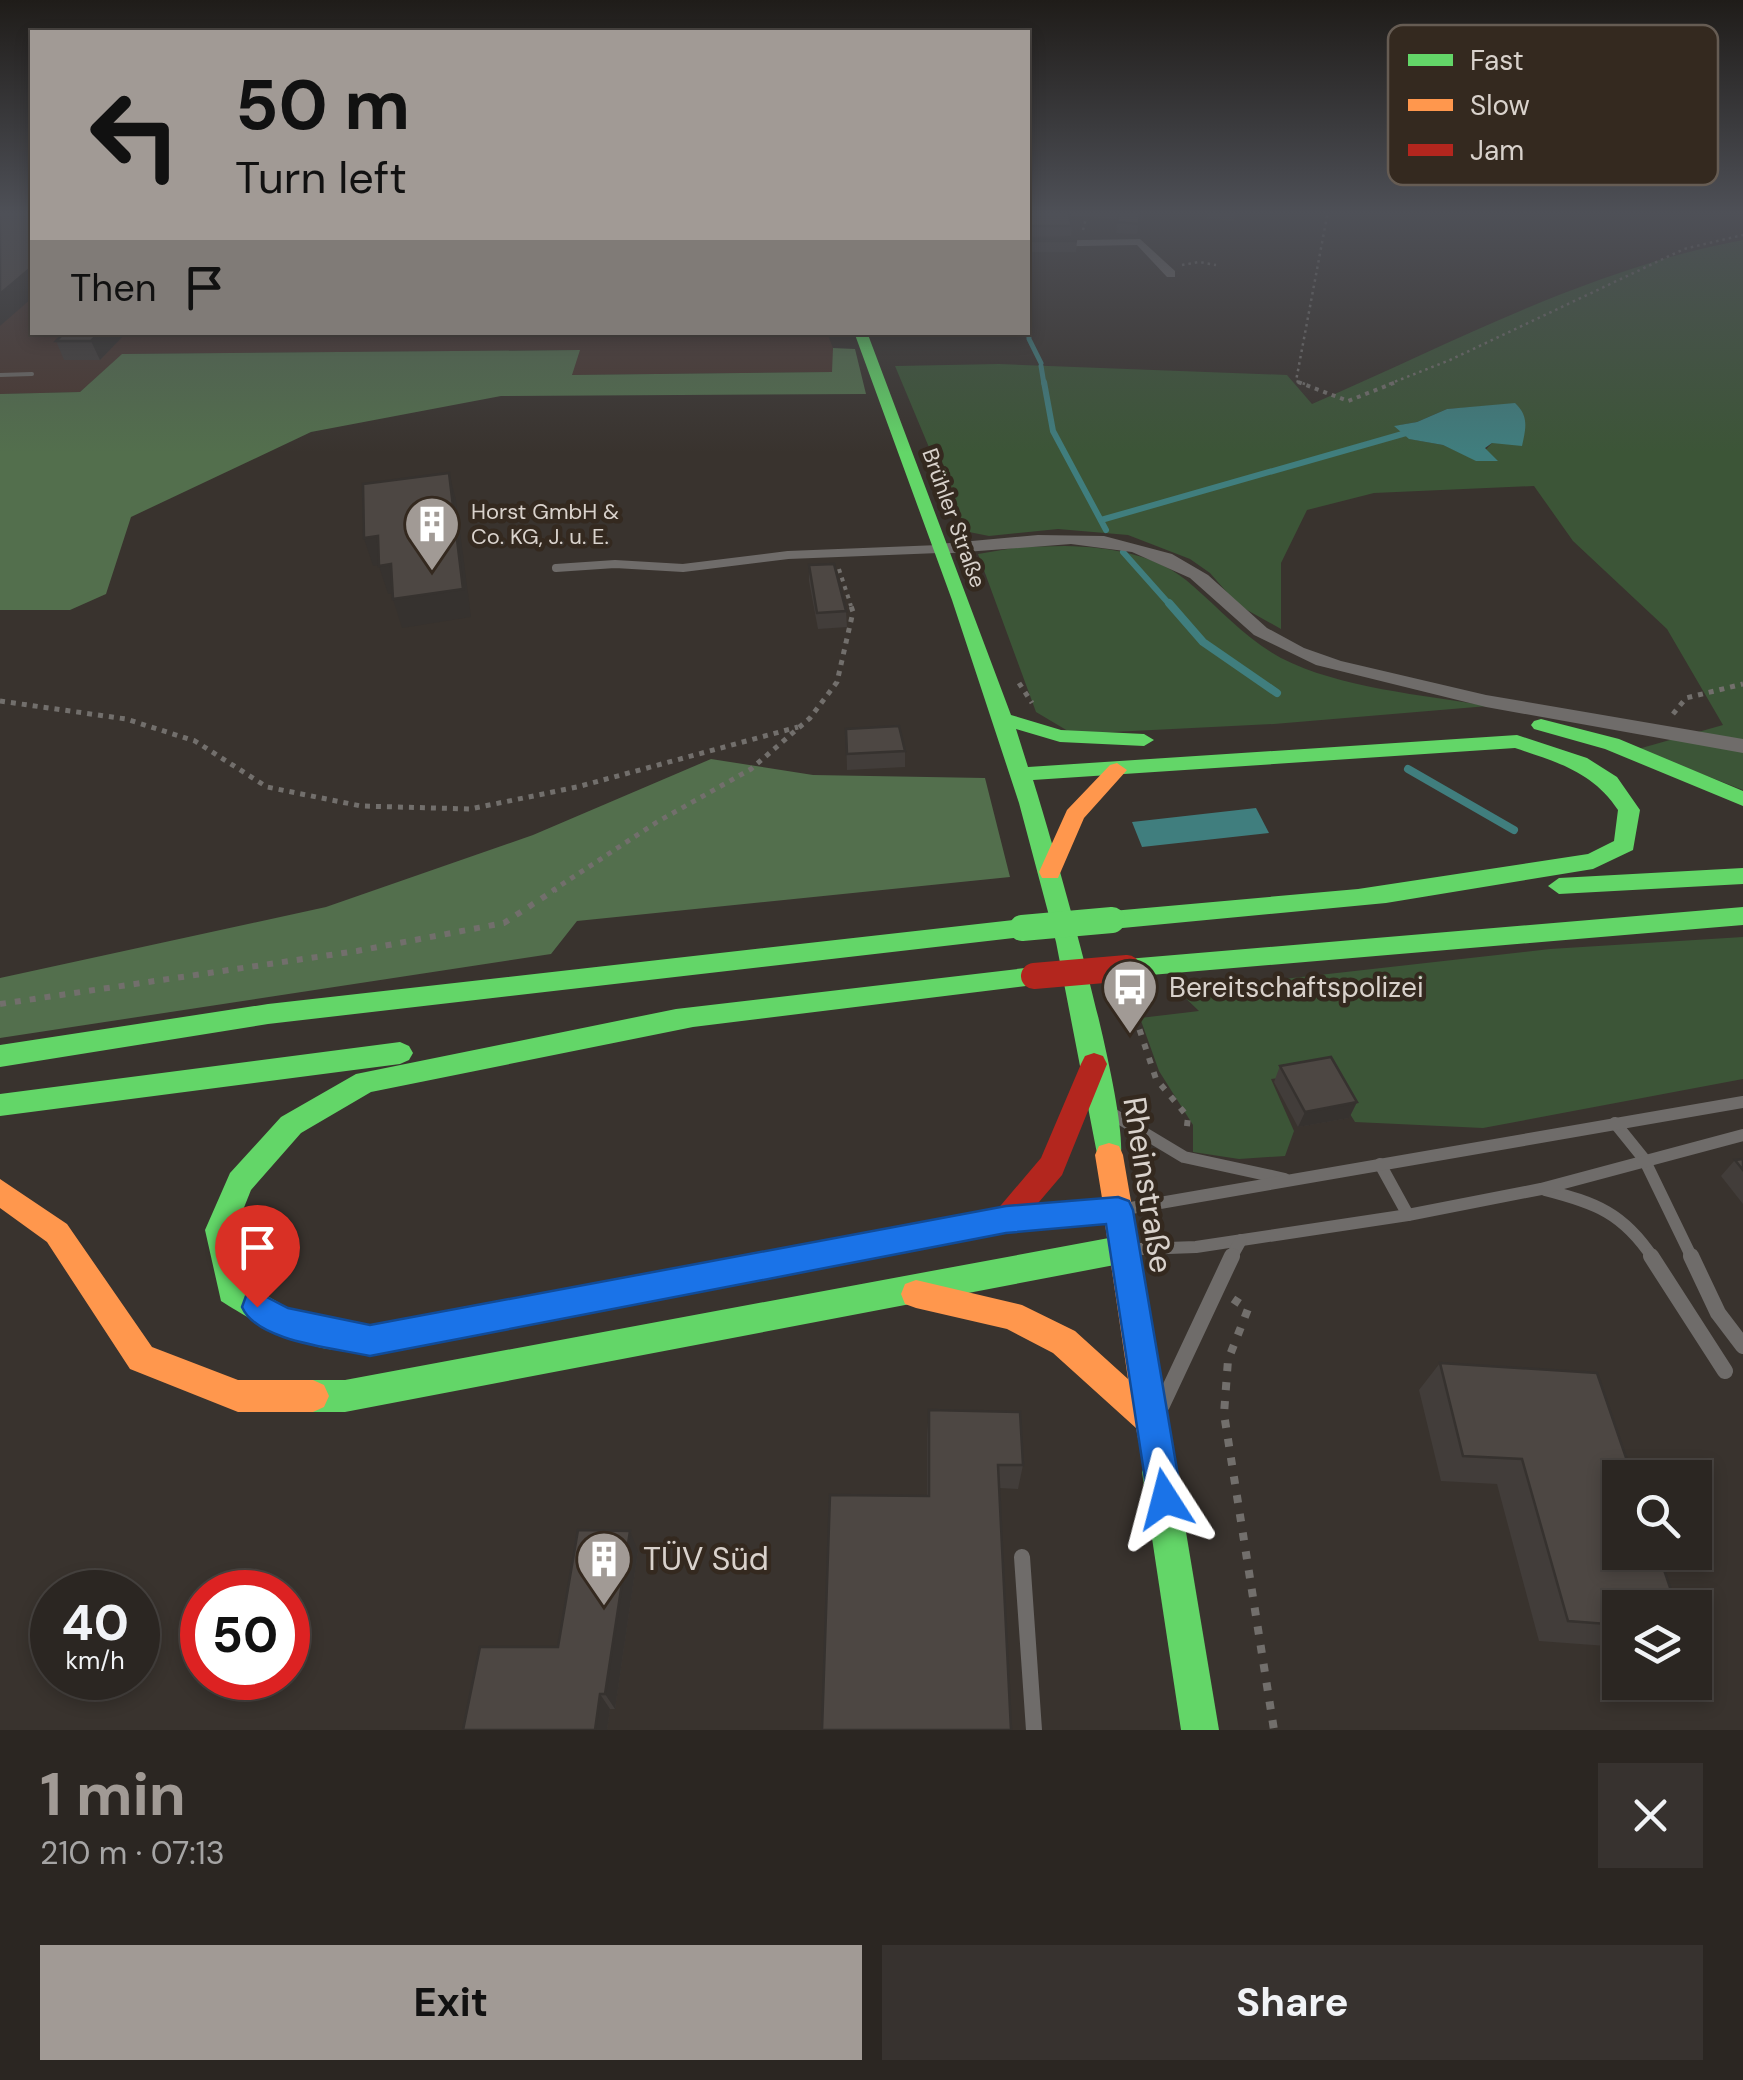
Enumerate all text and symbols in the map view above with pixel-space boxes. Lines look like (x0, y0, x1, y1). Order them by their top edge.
legend (1388, 25, 1718, 185)
text: Fast (1470, 42, 1524, 79)
text: 50 m (235, 60, 410, 151)
icon: left (70, 70, 200, 200)
text: Slow (1470, 87, 1530, 124)
text: Jam (1470, 132, 1524, 169)
text: Turn left (235, 148, 407, 207)
icon: arrive (177, 260, 232, 315)
text: Then (70, 263, 157, 313)
street label: Brühler Straße (915, 444, 993, 592)
building icon: Horst GmbH & Co. KG, J. u. E. (402, 494, 462, 573)
place label: Horst GmbH & Co. KG, J. u. E. (471, 497, 619, 551)
bus stop icon: Bereitschaftspolizei (1100, 957, 1160, 1036)
place label: Bereitschaftspolizei (1169, 969, 1424, 1006)
street label: Rheinstraße (1113, 1094, 1183, 1276)
pin (215, 1205, 300, 1308)
icon: arrive (230, 1220, 285, 1275)
position arrow (1113, 1447, 1217, 1551)
map controls (1602, 1460, 1712, 1700)
button: search (1602, 1460, 1712, 1570)
building icon: TÜV Süd (574, 1529, 634, 1608)
place label: TÜV Süd (643, 1538, 769, 1580)
speed limit sign: 50 (180, 1570, 310, 1700)
text: 40 (61, 1590, 129, 1656)
button: layers (1602, 1590, 1712, 1700)
text: km/h (65, 1644, 125, 1677)
text: 1 min (40, 1755, 186, 1834)
button: close (1598, 1763, 1703, 1868)
text: 210 m · 07:13 (40, 1832, 225, 1874)
button: Exit (40, 1945, 862, 2060)
button: Share (882, 1945, 1703, 2060)

